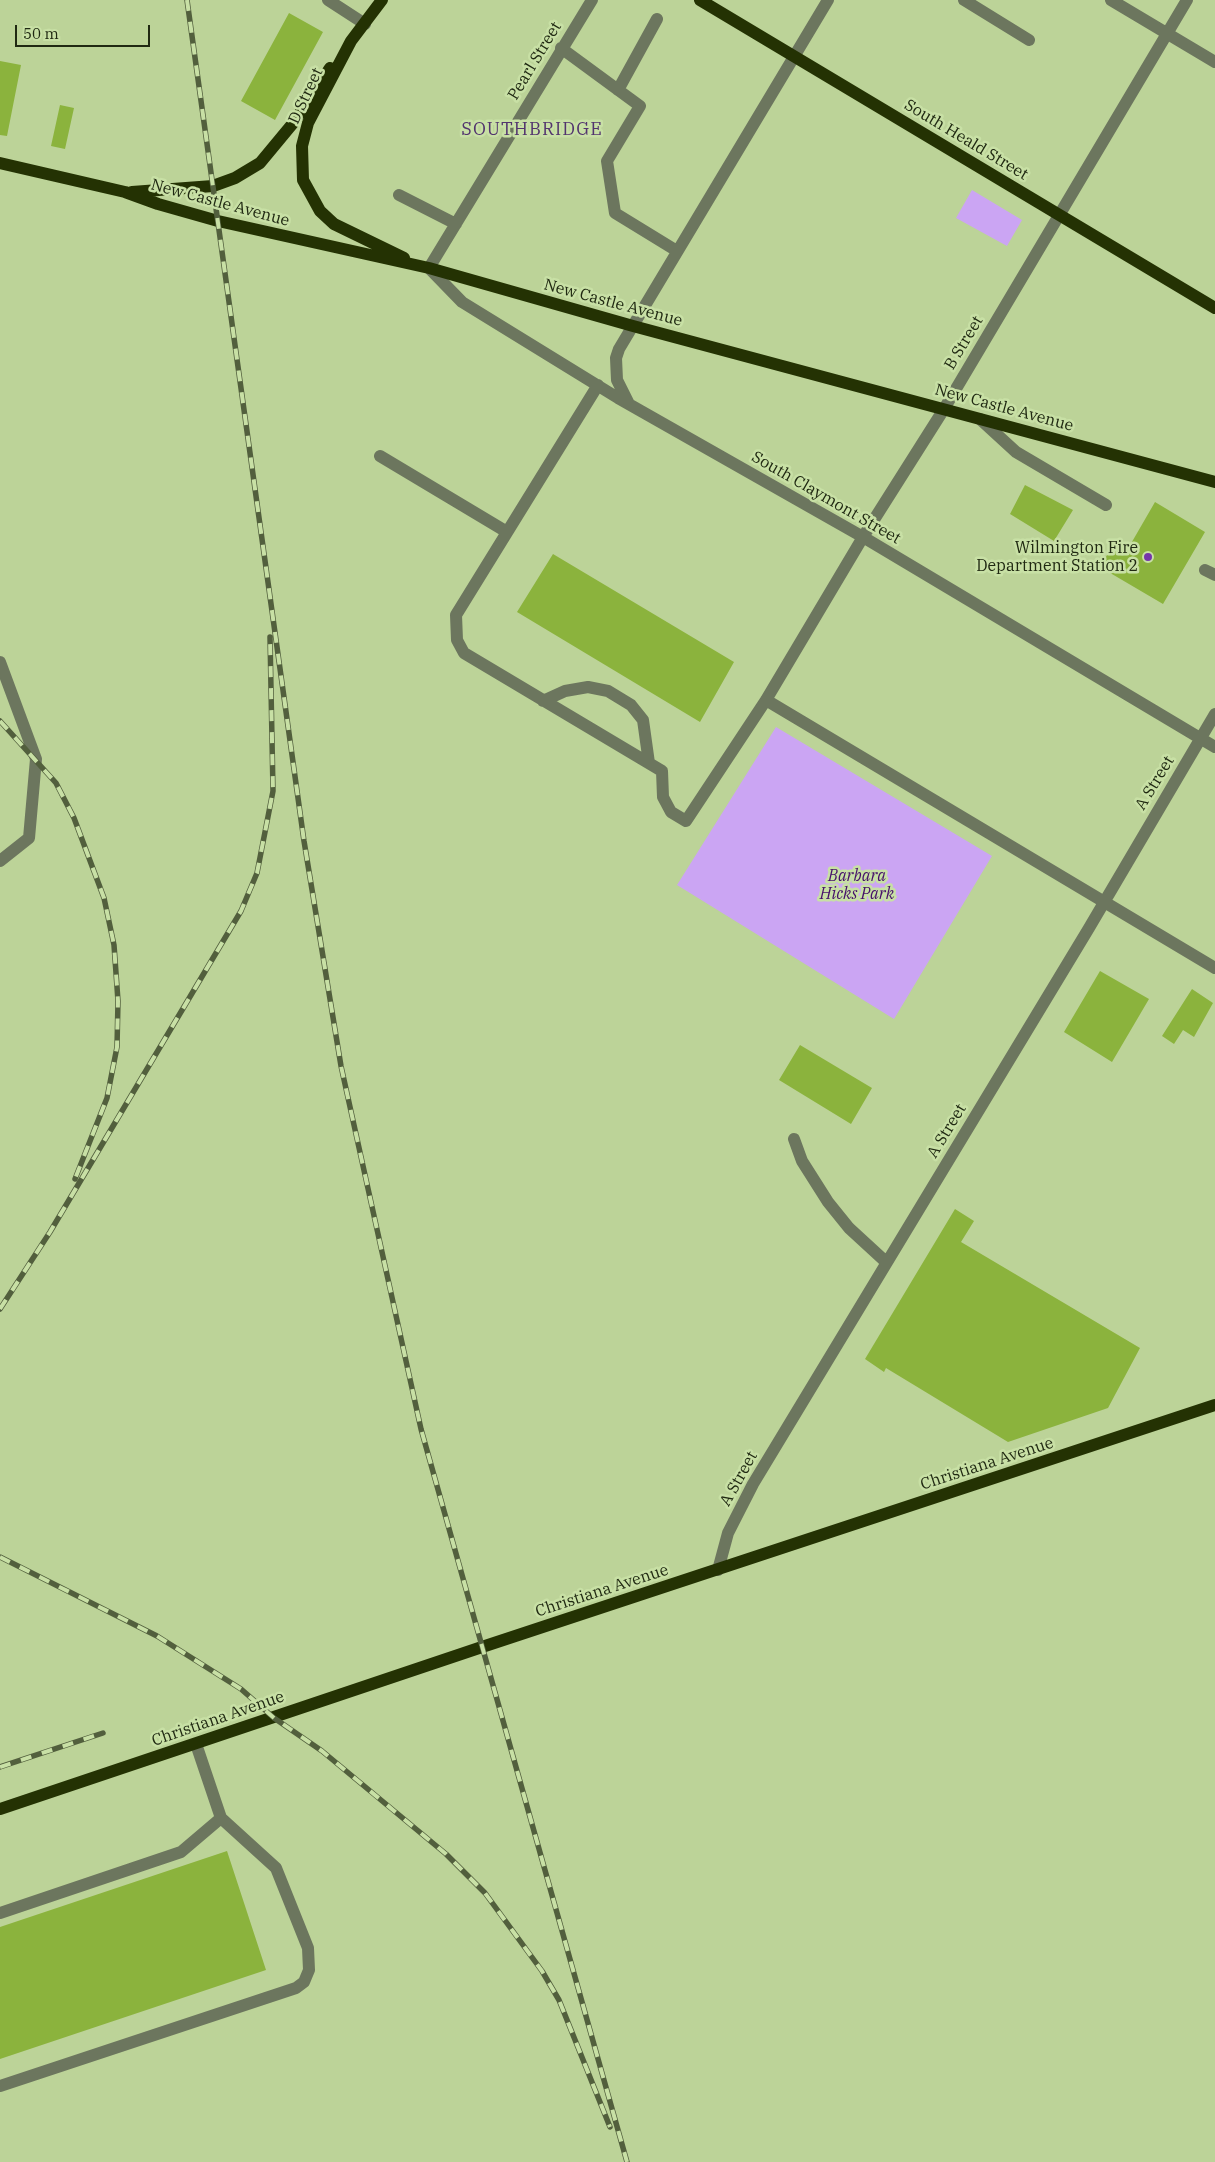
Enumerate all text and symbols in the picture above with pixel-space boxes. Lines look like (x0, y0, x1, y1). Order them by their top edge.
scale bar (18, 15, 152, 47)
street label: Pearl Street (504, 18, 566, 104)
text: 50 m (23, 24, 59, 43)
street label: D Street (285, 65, 327, 127)
street label: South Heald Street (901, 95, 1031, 185)
district label: SOUTHBRIDGE (460, 119, 604, 141)
street label: New Castle Avenue (149, 175, 291, 231)
street label: New Castle Avenue (542, 275, 684, 331)
street label: B Street (940, 313, 988, 373)
street label: New Castle Avenue (933, 380, 1075, 436)
street label: South Claymont Street (748, 447, 904, 549)
place label: Wilmington Fire Department Station 2 (976, 538, 1138, 576)
marker: Wilmington Fire Department Station 2 (1142, 551, 1154, 563)
street label: A Street (1131, 752, 1179, 814)
park label: Barbara Hicks Park (820, 866, 894, 904)
street label: A Street (923, 1100, 971, 1162)
street label: Christiana Avenue (918, 1433, 1056, 1495)
street label: A Street (716, 1448, 762, 1510)
street label: Christiana Avenue (533, 1560, 671, 1622)
street label: Christiana Avenue (149, 1687, 287, 1751)

